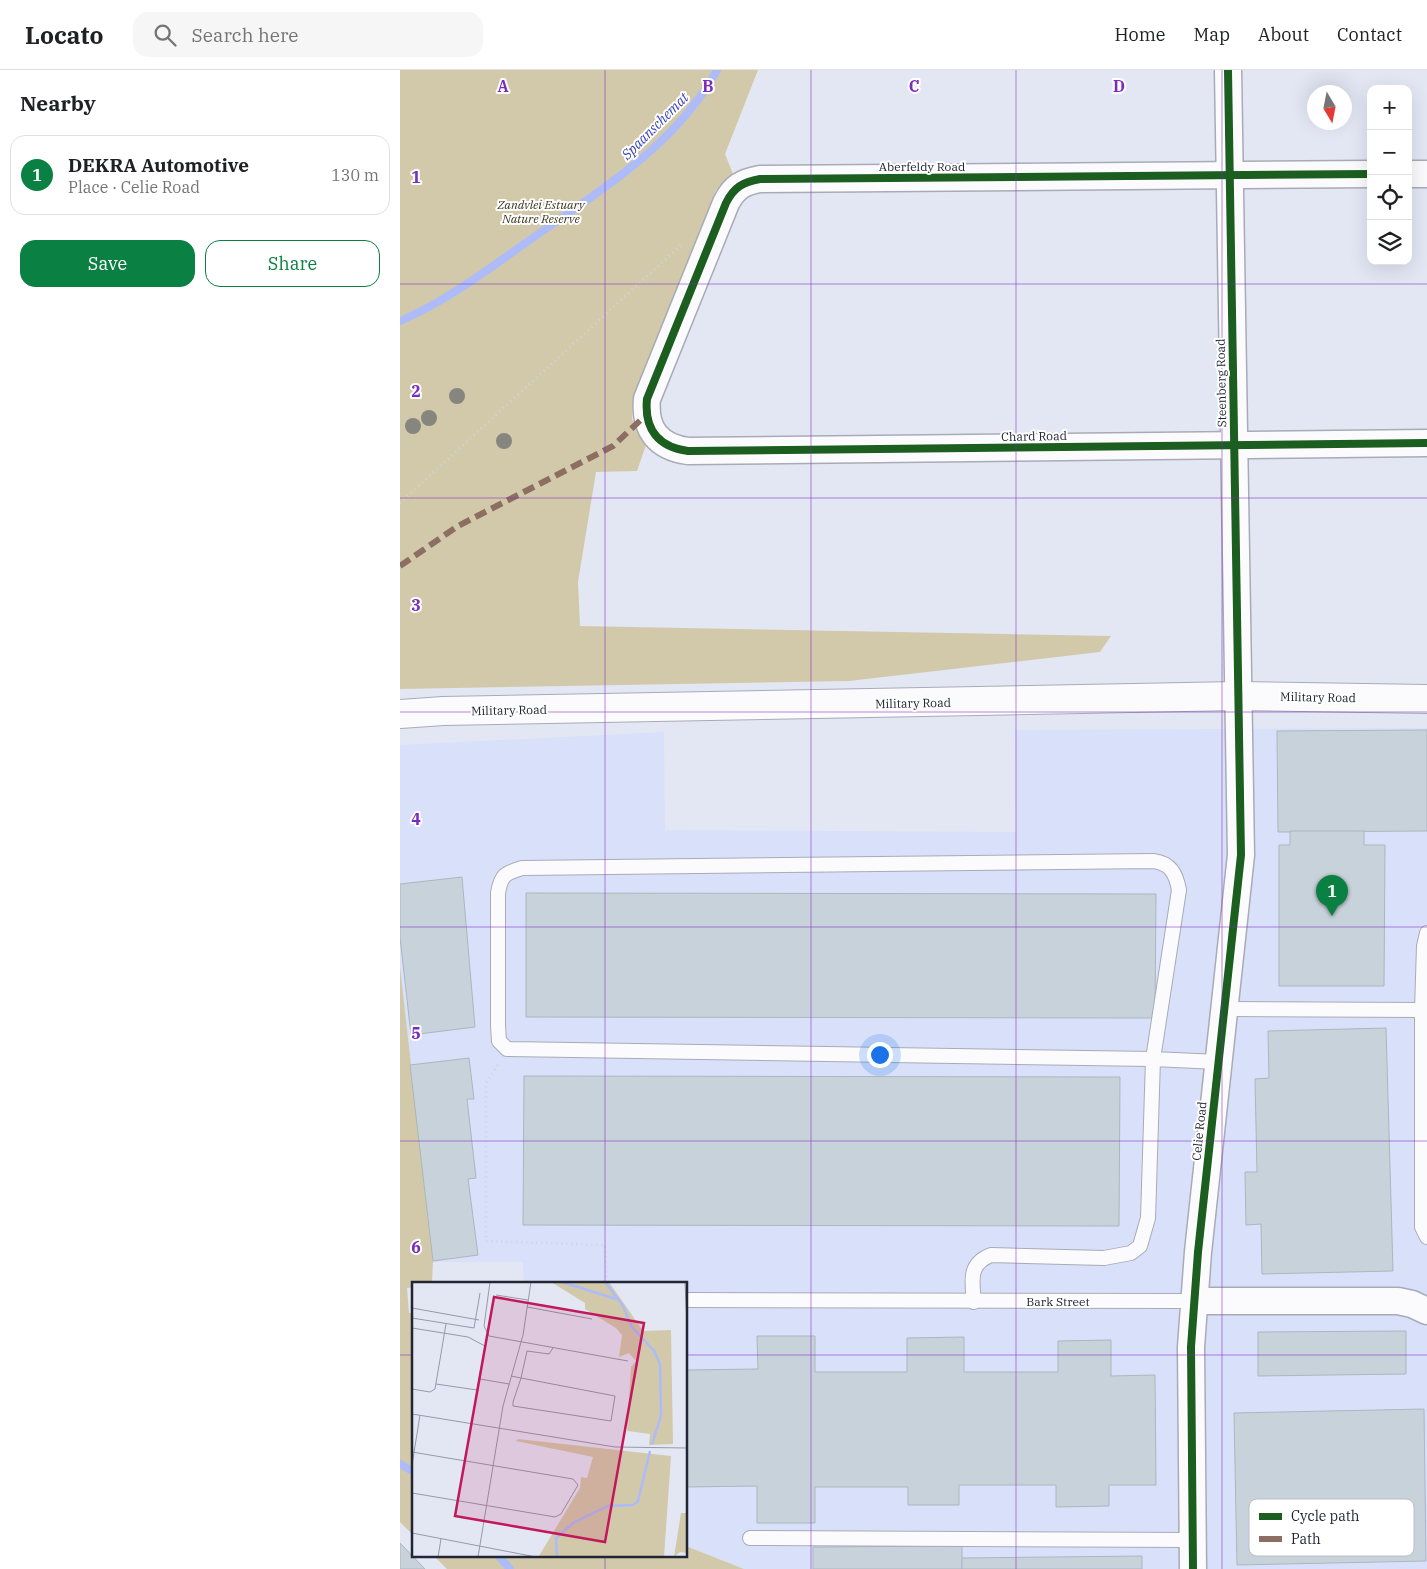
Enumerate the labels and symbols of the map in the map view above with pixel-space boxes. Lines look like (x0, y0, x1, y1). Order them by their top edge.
text: A (497, 76, 509, 96)
text: B (702, 76, 714, 96)
text: C (909, 76, 919, 96)
text: D (1113, 76, 1125, 96)
north arrow (1307, 85, 1352, 130)
water label: Spaanschemat (617, 88, 693, 164)
street label: Aberfeldy Road (879, 159, 965, 174)
text: 1 (411, 167, 421, 187)
park label: Zandvlei Estuary Nature Reserve (497, 197, 586, 226)
street label: Steenberg Road (1213, 338, 1229, 428)
text: 2 (411, 381, 421, 401)
street label: Chard Road (1001, 428, 1067, 444)
text: 3 (411, 595, 421, 615)
street label: Military Road (1280, 689, 1356, 705)
street label: Military Road (875, 695, 951, 711)
street label: Military Road (471, 702, 547, 718)
text: 4 (411, 809, 421, 829)
pin: 1 (1316, 875, 1348, 916)
text: 5 (411, 1023, 421, 1043)
your location (867, 1042, 893, 1068)
street label: Celie Road (1188, 1101, 1210, 1161)
text: 6 (411, 1237, 421, 1257)
inset map (412, 1282, 688, 1556)
street label: Bark Street (1026, 1294, 1090, 1309)
legend (1249, 1499, 1414, 1556)
text: Cycle path (1291, 1507, 1360, 1525)
text: Path (1291, 1530, 1321, 1548)

